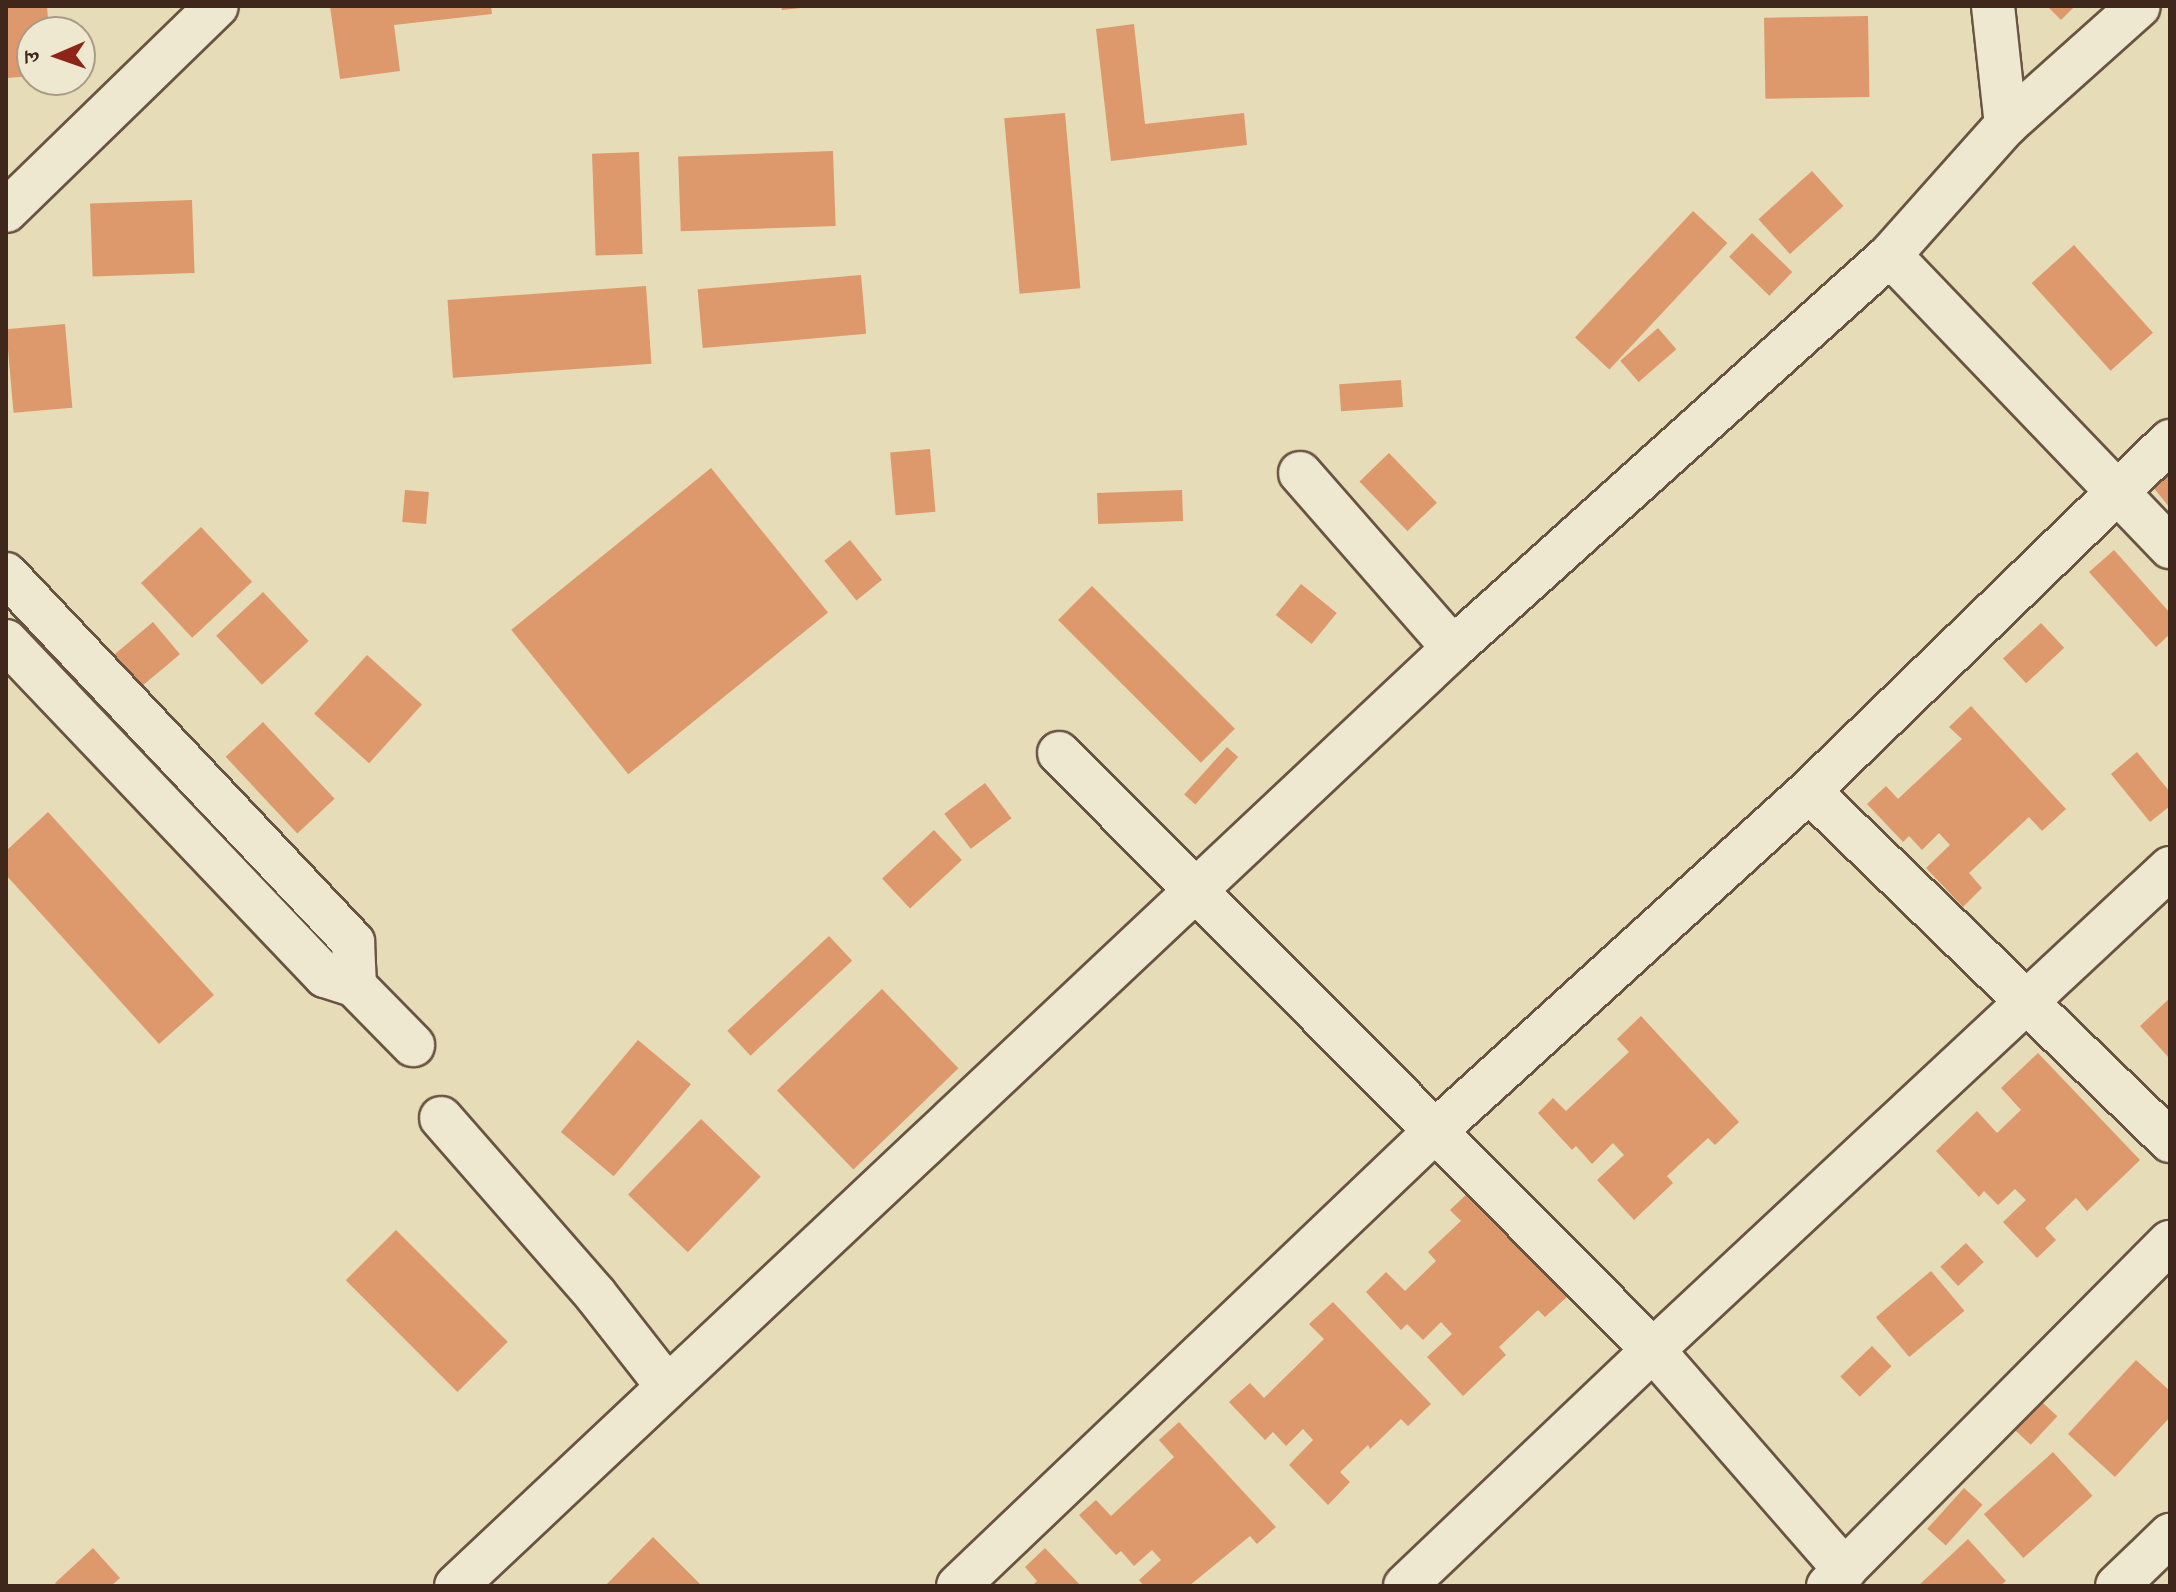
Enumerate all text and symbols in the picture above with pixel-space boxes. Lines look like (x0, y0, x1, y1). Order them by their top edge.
north arrow (16, 16, 96, 96)
text: उ (18, 51, 49, 63)

